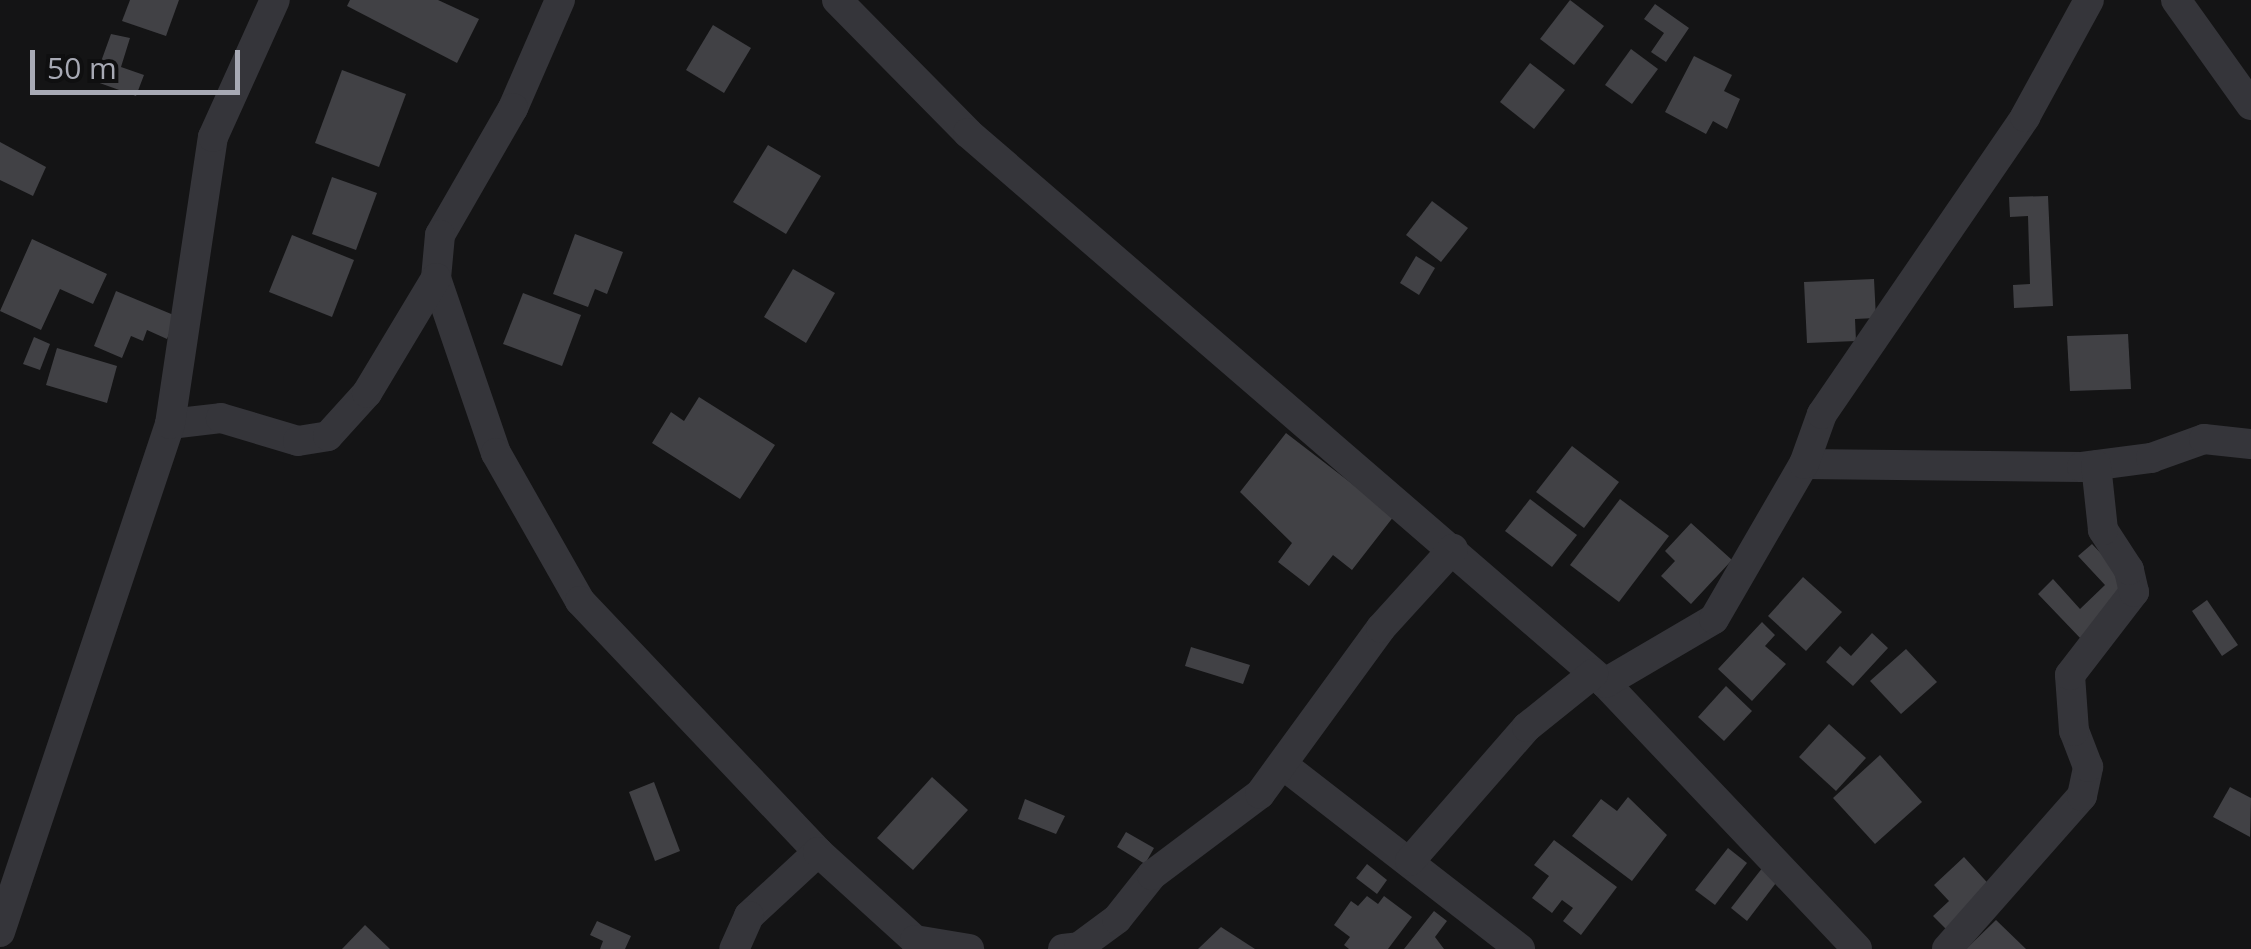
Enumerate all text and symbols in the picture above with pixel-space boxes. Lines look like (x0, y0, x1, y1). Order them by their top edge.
scale bar (35, 30, 245, 92)
text: 50 m (47, 47, 117, 88)

